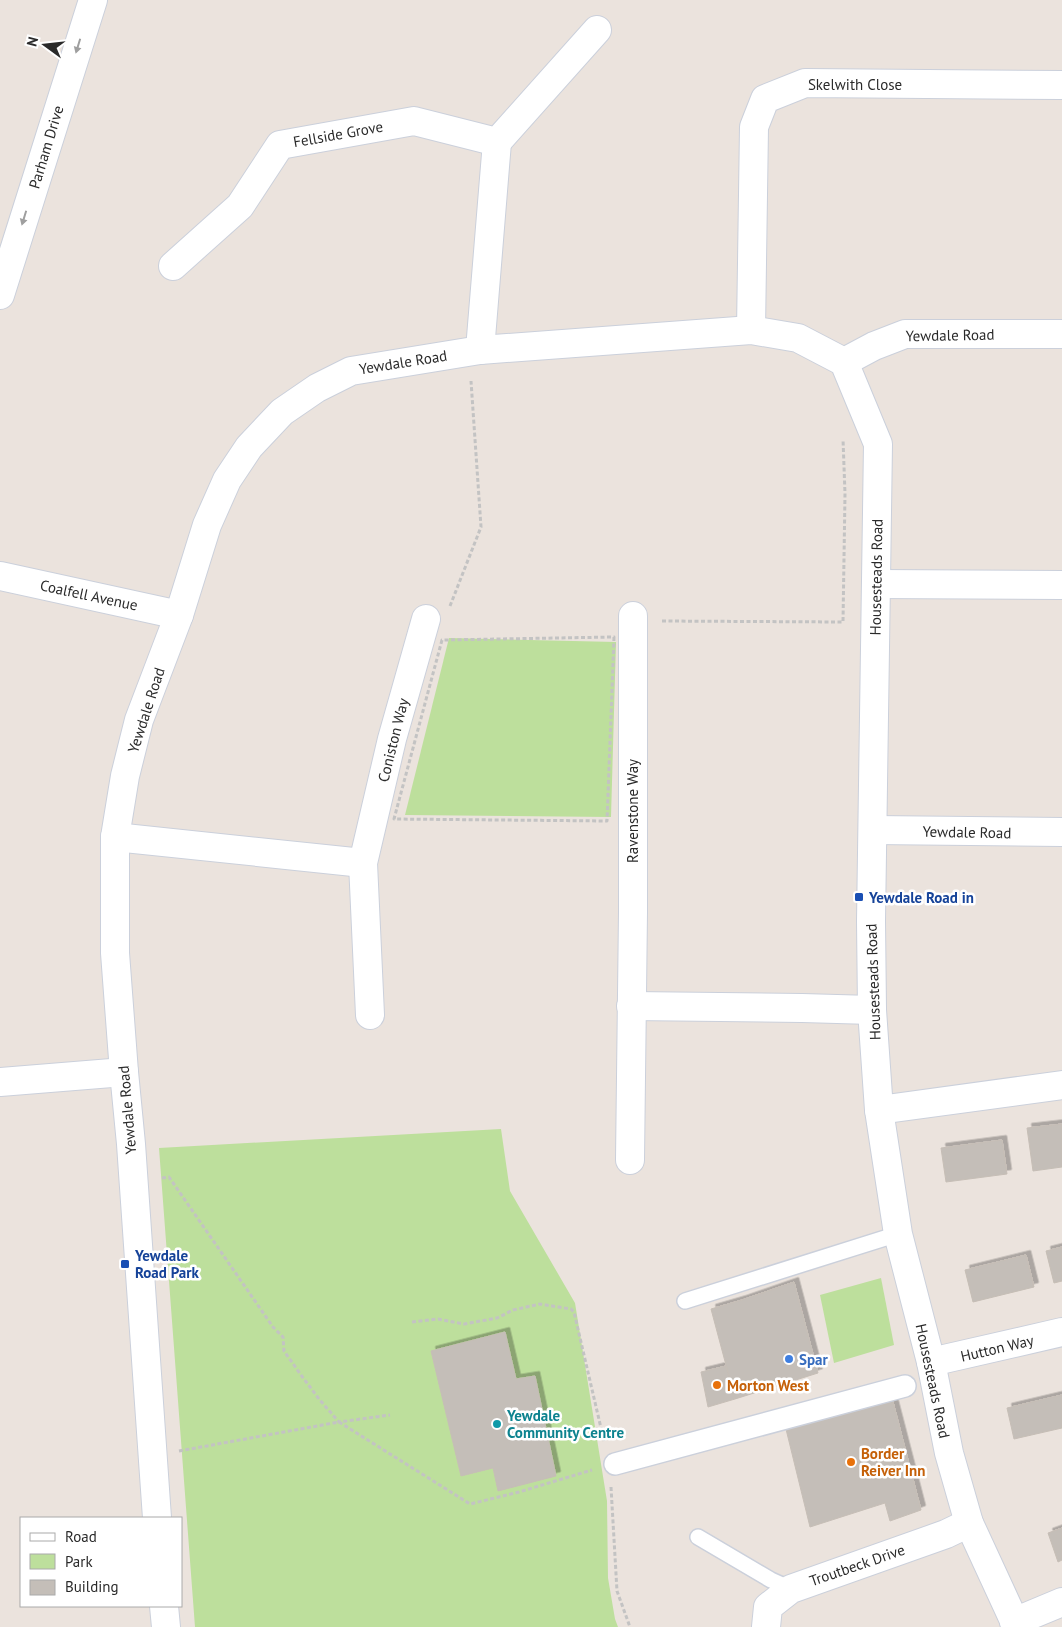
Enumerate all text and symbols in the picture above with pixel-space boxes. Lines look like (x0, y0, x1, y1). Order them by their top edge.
north arrow (20, 20, 70, 70)
text: N (23, 35, 42, 48)
one-way arrow (74, 39, 82, 54)
street label: Skelwith Close (808, 75, 902, 94)
street label: Parham Drive (24, 103, 68, 191)
street label: Fellside Grove (292, 117, 384, 151)
one-way arrow (20, 211, 27, 226)
street label: Yewdale Road (905, 325, 995, 345)
street label: Yewdale Road (358, 346, 448, 378)
street label: Housesteads Road (865, 519, 887, 635)
street label: Coalfell Avenue (38, 575, 140, 615)
street label: Yewdale Road (123, 665, 169, 755)
street label: Coniston Way (373, 696, 413, 784)
street label: Ravenstone Way (623, 759, 642, 863)
street label: Yewdale Road (922, 822, 1012, 842)
place label: Yewdale Road in (868, 888, 974, 907)
marker: Yewdale Road in (853, 891, 865, 903)
street label: Housesteads Road (861, 923, 885, 1041)
street label: Yewdale Road (114, 1065, 140, 1155)
place label: Yewdale Road Park (134, 1246, 200, 1282)
marker: Yewdale Road Park (119, 1258, 131, 1270)
street label: Housesteads Road (912, 1322, 954, 1440)
street label: Hutton Way (959, 1330, 1035, 1366)
place label: Spar (799, 1350, 828, 1369)
marker: Spar (783, 1353, 795, 1365)
place label: Morton West (727, 1376, 810, 1395)
marker: Morton West (711, 1379, 723, 1391)
place label: Yewdale Community Centre (506, 1406, 625, 1442)
marker: Yewdale Community Centre (491, 1418, 503, 1430)
place label: Border Reiver Inn (861, 1444, 925, 1480)
marker: Border Reiver Inn (845, 1456, 857, 1468)
legend (20, 1517, 182, 1607)
text: Road (65, 1527, 97, 1546)
street label: Troutbeck Drive (807, 1540, 907, 1590)
text: Park (65, 1552, 93, 1571)
text: Building (65, 1577, 119, 1596)

